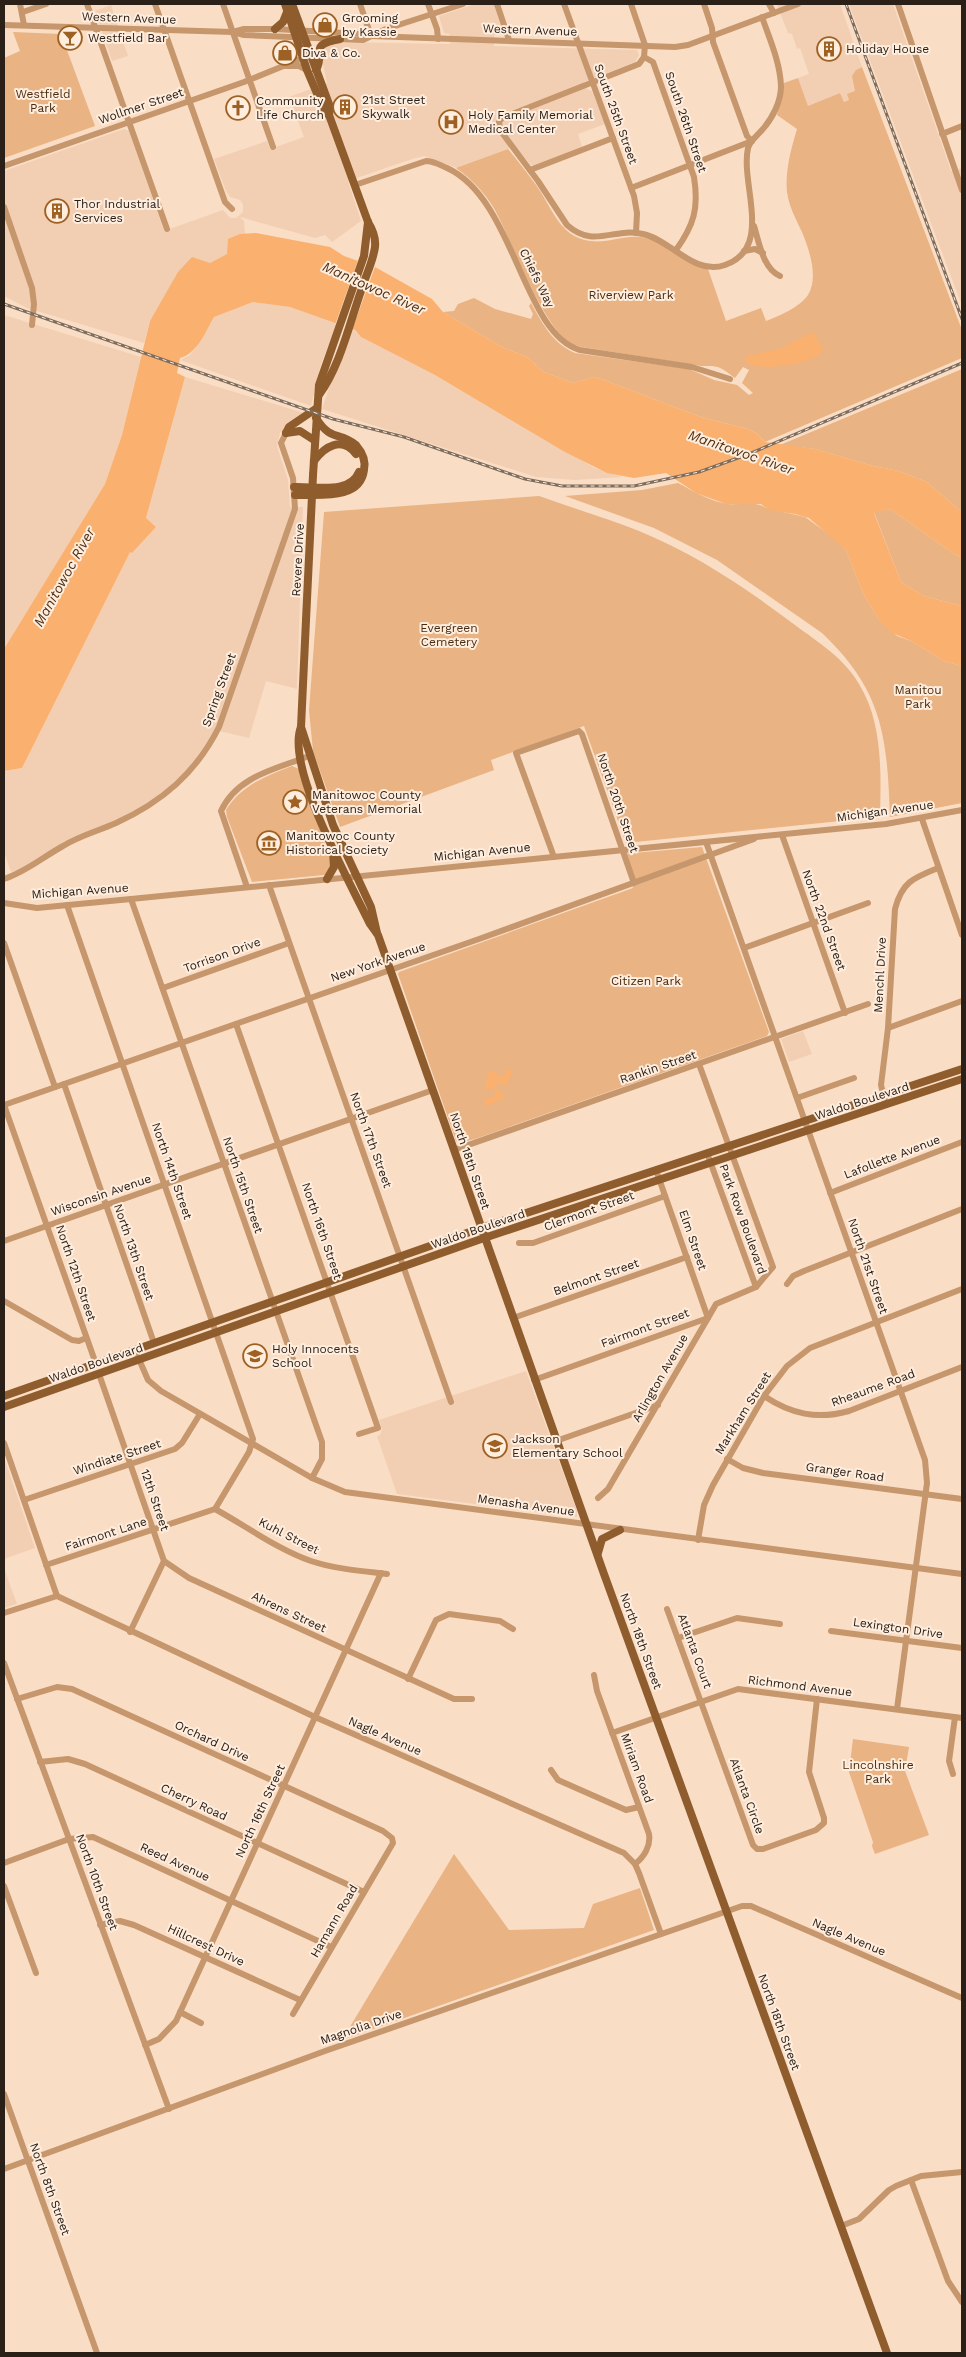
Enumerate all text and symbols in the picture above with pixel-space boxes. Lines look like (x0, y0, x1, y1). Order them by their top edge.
street label: Western Avenue (81, 9, 177, 27)
place label: Grooming by Kassie (342, 11, 399, 39)
shop icon: Grooming by Kassie (312, 12, 338, 38)
street label: Western Avenue (482, 21, 578, 39)
bar icon: Westfield Bar (57, 25, 83, 51)
place label: Westfield Bar (88, 31, 167, 45)
building icon: Holiday House (816, 36, 842, 62)
shop icon: Diva & Co. (272, 40, 298, 66)
place label: Holiday House (846, 42, 929, 56)
place label: Diva & Co. (302, 46, 360, 60)
street label: South 25th Street (591, 62, 641, 166)
street label: South 26th Street (662, 70, 710, 174)
street label: Wollmer Street (97, 85, 185, 127)
park label: Westfield Park (15, 87, 71, 115)
place label: 21st Street Skywalk (362, 93, 425, 121)
place label: Community Life Church (256, 94, 324, 122)
building icon: 21st Street Skywalk (332, 94, 358, 120)
church icon: Community Life Church (225, 95, 251, 121)
place label: Holy Family Memorial Medical Center (468, 108, 593, 136)
hospital icon: Holy Family Memorial Medical Center (438, 109, 464, 135)
place label: Thor Industrial Services (74, 197, 160, 225)
building icon: Thor Industrial Services (44, 198, 70, 224)
street label: Chiefs Way (517, 246, 558, 311)
water label: Manitowoc River (320, 258, 428, 318)
park label: Riverview Park (588, 288, 674, 302)
water label: Manitowoc River (686, 426, 796, 478)
street label: Revere Drive (289, 523, 307, 597)
water label: Manitowoc River (30, 524, 98, 629)
park label: Evergreen Cemetery (420, 621, 478, 649)
street label: Spring Street (199, 651, 239, 729)
park label: Manitou Park (894, 683, 942, 711)
street label: North 20th Street (594, 751, 642, 855)
place label: Manitowoc County Veterans Memorial (312, 788, 422, 816)
place icon: Manitowoc County Veterans Memorial (282, 789, 308, 815)
street label: Michigan Avenue (836, 797, 934, 825)
place label: Manitowoc County Historical Society (286, 829, 396, 857)
museum icon: Manitowoc County Historical Society (256, 830, 282, 856)
street label: Michigan Avenue (433, 840, 531, 864)
street label: North 22nd Street (799, 868, 849, 972)
street label: Michigan Avenue (31, 881, 129, 901)
street label: Torrison Drive (182, 935, 263, 975)
street label: Menchl Drive (871, 937, 889, 1013)
street label: New York Avenue (329, 939, 427, 985)
park label: Citizen Park (611, 974, 681, 988)
street label: Rankin Street (618, 1047, 698, 1087)
street label: Waldo Boulevard (813, 1079, 911, 1123)
street label: North 17th Street (347, 1090, 395, 1190)
street label: North 18th Street (447, 1111, 493, 1211)
street label: North 14th Street (149, 1121, 195, 1221)
street label: Lafollette Avenue (842, 1132, 942, 1182)
street label: North 15th Street (220, 1135, 266, 1235)
street label: Park Row Boulevard (717, 1162, 769, 1276)
street label: Wisconsin Avenue (49, 1171, 153, 1219)
street label: North 16th Street (299, 1181, 345, 1281)
street label: Clermont Street (542, 1188, 636, 1234)
street label: North 13th Street (111, 1202, 157, 1302)
street label: Waldo Boulevard (429, 1206, 527, 1252)
street label: Elm Street (676, 1208, 710, 1272)
street label: North 21st Street (845, 1216, 891, 1316)
street label: North 12th Street (53, 1223, 99, 1323)
street label: Belmont Street (551, 1256, 641, 1298)
street label: Fairmont Street (599, 1306, 691, 1350)
street label: Arlington Avenue (629, 1331, 691, 1424)
street label: Waldo Boulevard (47, 1340, 145, 1386)
place label: Holy Innocents School (272, 1342, 359, 1370)
school or university icon: Holy Innocents School (242, 1343, 268, 1369)
street label: Rheaume Road (829, 1366, 917, 1410)
street label: Markham Street (712, 1369, 774, 1457)
place label: Jackson Elementary School (512, 1432, 623, 1460)
school or university icon: Jackson Elementary School (482, 1433, 508, 1459)
street label: Windiate Street (71, 1436, 163, 1478)
street label: Granger Road (805, 1460, 885, 1484)
street label: 12th Street (138, 1467, 172, 1533)
street label: Menasha Avenue (477, 1491, 575, 1519)
street label: Fairmont Lane (63, 1514, 149, 1554)
street label: Kuhl Street (256, 1515, 322, 1557)
street label: Ahrens Street (249, 1589, 329, 1635)
street label: North 18th Street (617, 1591, 665, 1691)
street label: Atlanta Court (675, 1612, 715, 1690)
street label: Lexington Drive (852, 1615, 944, 1641)
street label: Richmond Avenue (747, 1673, 853, 1699)
street label: Nagle Avenue (346, 1714, 424, 1758)
street label: Orchard Drive (172, 1718, 252, 1764)
street label: Miriam Road (618, 1731, 656, 1805)
street label: Atlanta Circle (727, 1756, 767, 1836)
park label: Lincolnshire Park (842, 1758, 914, 1786)
street label: North 16th Street (232, 1762, 288, 1860)
street label: Cherry Road (159, 1781, 229, 1823)
street label: North 10th Street (73, 1832, 121, 1932)
street label: Reed Avenue (138, 1840, 212, 1884)
street label: Hamann Road (307, 1882, 361, 1960)
street label: Nagle Avenue (810, 1915, 888, 1959)
street label: Hillcrest Drive (165, 1921, 247, 1969)
street label: North 18th Street (755, 1972, 803, 2072)
street label: Magnolia Drive (318, 2006, 404, 2048)
street label: North 8th Street (27, 2141, 73, 2237)

